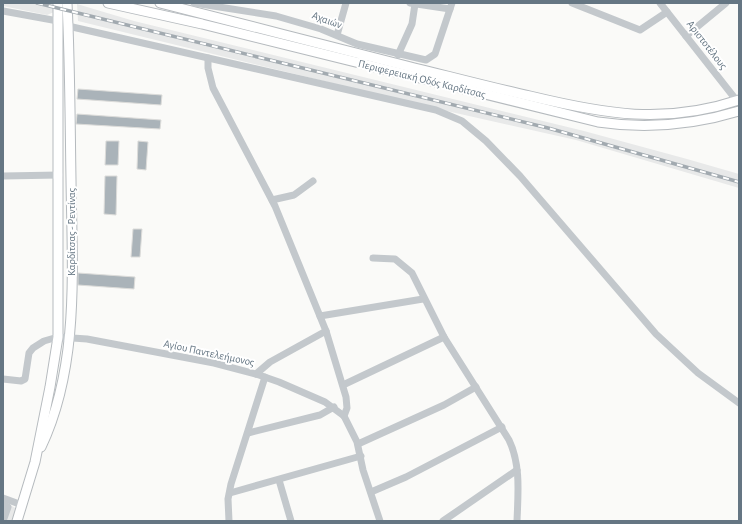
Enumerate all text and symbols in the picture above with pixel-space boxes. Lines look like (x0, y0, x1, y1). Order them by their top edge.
street label: Αχαιών (310, 10, 344, 31)
street label: Αριστοτέλους (685, 19, 729, 71)
street label: Περιφερειακή Οδός Καρδίτσας (357, 58, 487, 100)
street label: Καρδίτσας - Ρεντίνας (66, 188, 77, 276)
street label: Αγίου Παντελεήμονος (163, 338, 255, 368)

